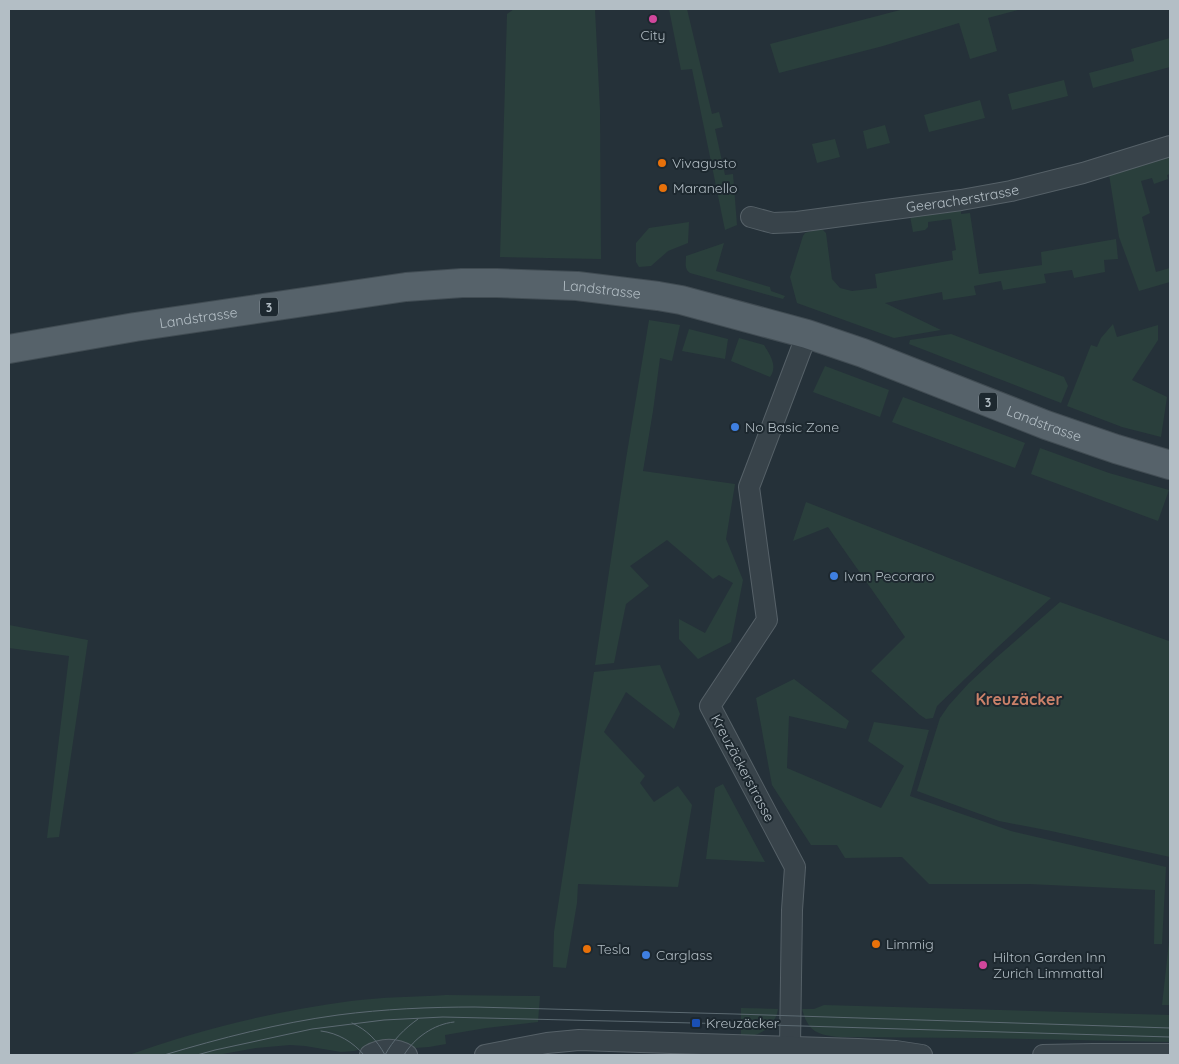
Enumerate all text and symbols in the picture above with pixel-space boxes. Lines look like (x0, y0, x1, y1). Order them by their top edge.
marker: City (647, 13, 659, 25)
place label: City (641, 26, 665, 44)
place label: Vivagusto (672, 154, 736, 172)
marker: Vivagusto (656, 157, 668, 169)
place label: Maranello (673, 179, 738, 197)
street label: Geeracherstrasse (905, 180, 1021, 216)
marker: Maranello (657, 182, 669, 194)
street label: Landstrasse (562, 276, 642, 303)
road number: 3 (260, 298, 278, 316)
street label: Landstrasse (158, 303, 239, 332)
road number: 3 (979, 392, 997, 412)
street label: Landstrasse (1004, 401, 1084, 446)
place label: No Basic Zone (745, 418, 839, 436)
marker: No Basic Zone (729, 421, 741, 433)
place label: Ivan Pecoraro (844, 567, 934, 585)
marker: Ivan Pecoraro (828, 570, 840, 582)
district label: Kreuzäcker (975, 689, 1063, 709)
street label: Kreuzäckerstrasse (707, 711, 779, 825)
place label: Limmig (886, 935, 934, 953)
marker: Limmig (870, 938, 882, 950)
place label: Tesla (597, 940, 630, 958)
marker: Tesla (581, 943, 593, 955)
place label: Carglass (656, 946, 712, 964)
place label: Hilton Garden Inn Zurich Limmattal (993, 948, 1106, 982)
marker: Carglass (640, 949, 652, 961)
marker: Hilton Garden Inn Zurich Limmattal (977, 959, 989, 971)
place label: Kreuzäcker (706, 1014, 780, 1032)
marker: Kreuzäcker (690, 1017, 702, 1029)

